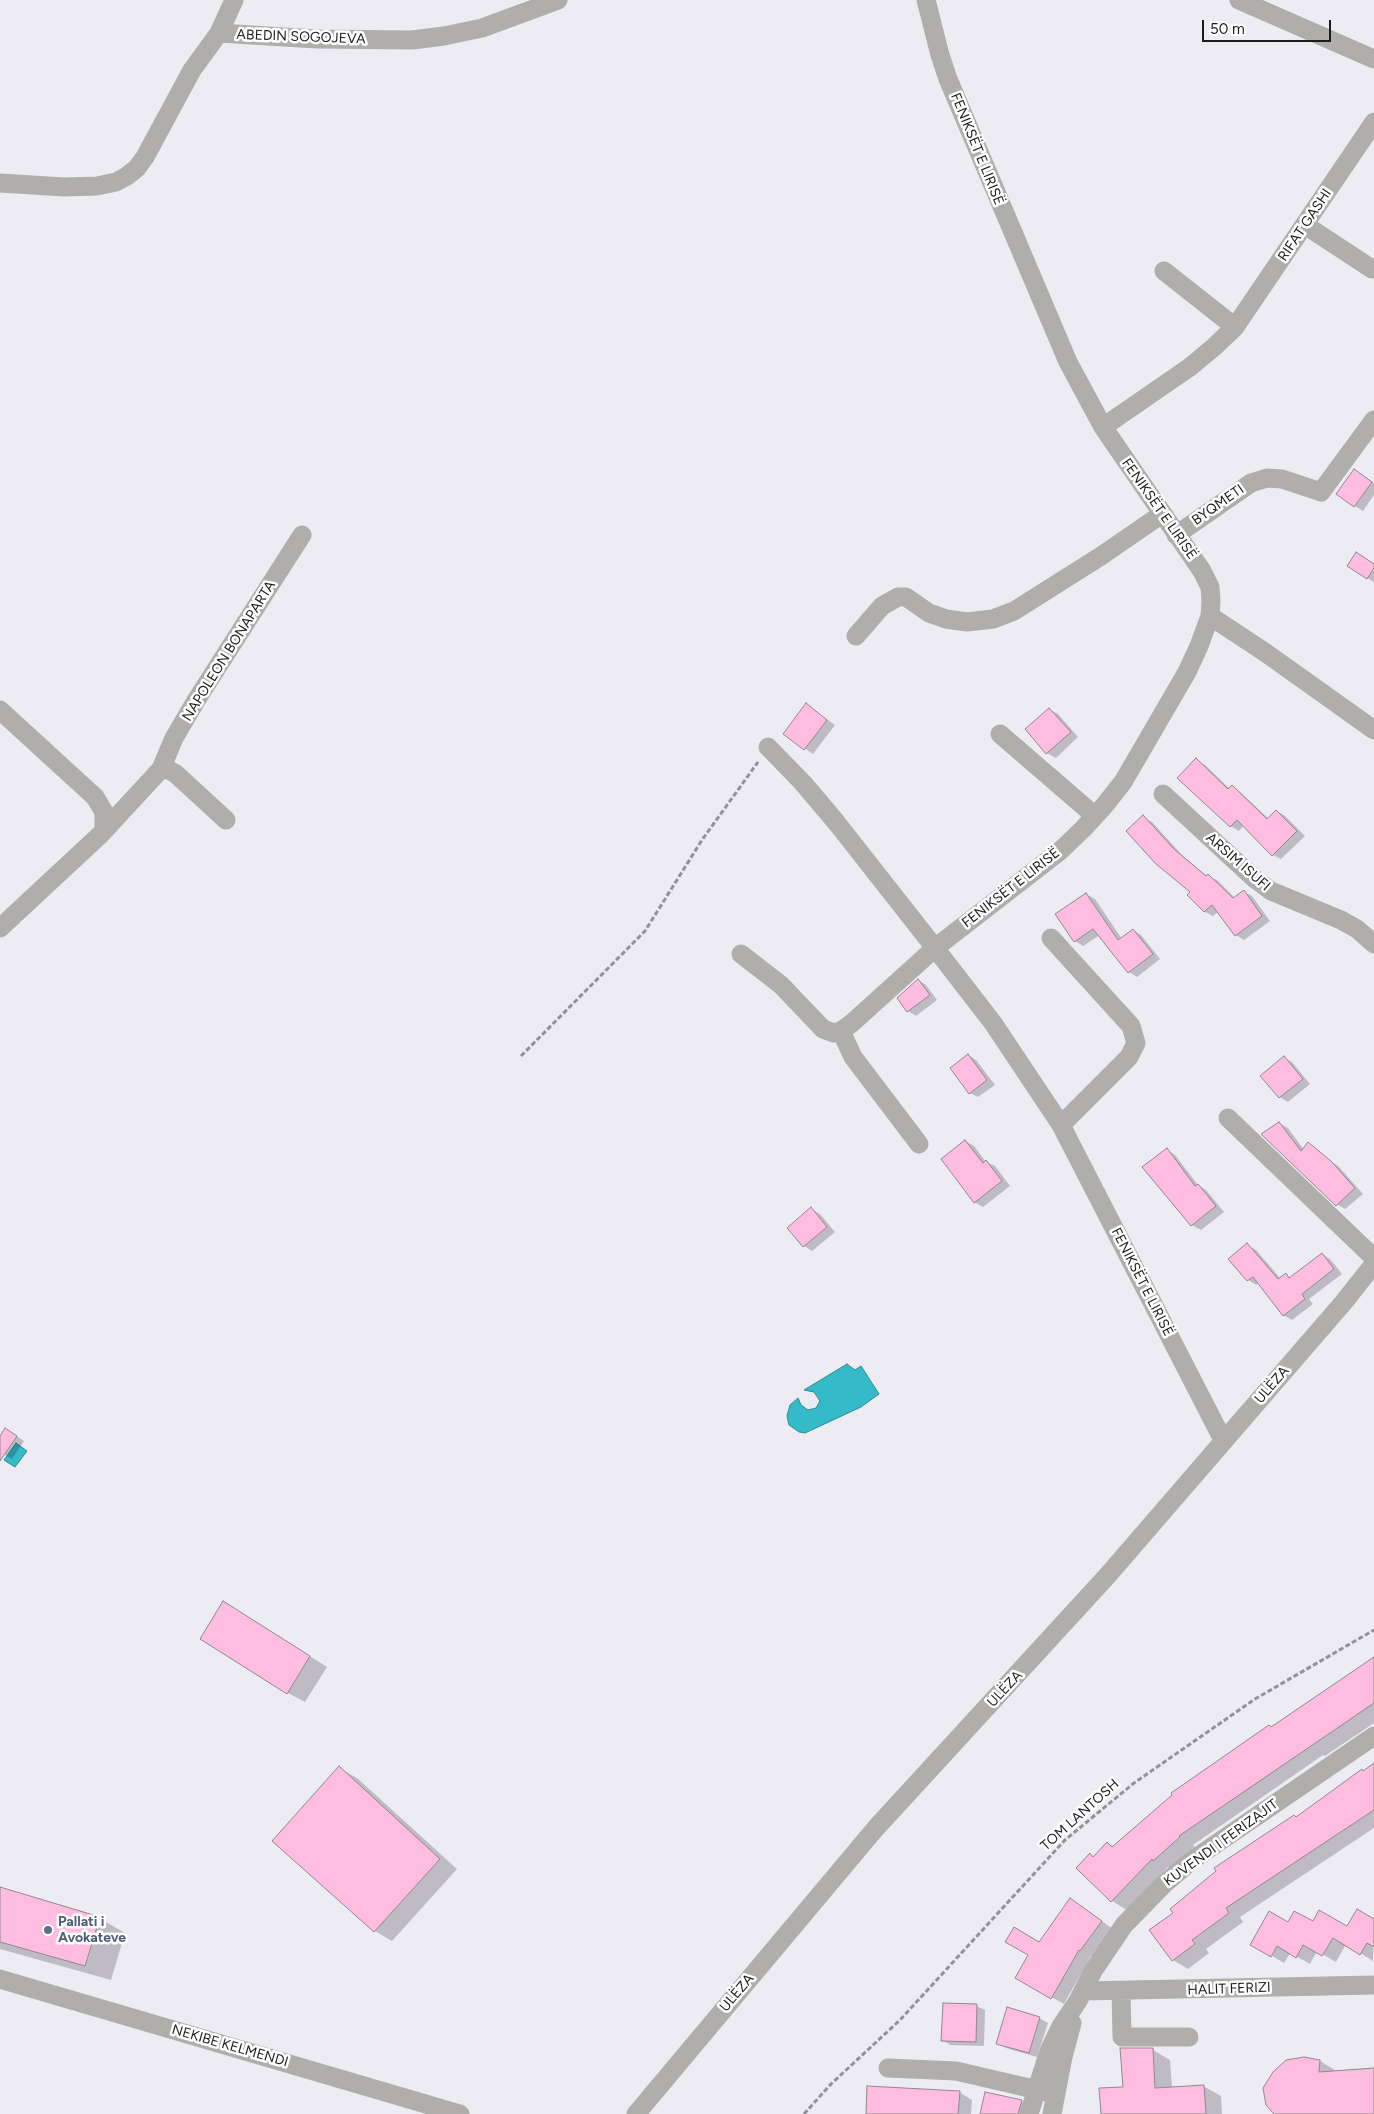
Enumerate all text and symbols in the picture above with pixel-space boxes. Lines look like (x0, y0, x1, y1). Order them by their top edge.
scale bar (1204, 10, 1333, 42)
text: 50 m (1210, 20, 1245, 38)
street label: ABEDIN SOGOJEVA (236, 26, 366, 48)
street label: FENIKSËT E LIRISË (947, 91, 1007, 207)
street label: RIFAT GASHI (1275, 186, 1335, 264)
street label: FENIKSËT E LIRISË (1118, 455, 1200, 563)
street label: BYQMETI (1189, 481, 1247, 529)
street label: NAPOLEON BONAPARTA (179, 578, 279, 724)
street label: ARSIM ISUFI (1202, 830, 1274, 894)
street label: FENIKSËT E LIRISË (959, 845, 1063, 931)
street label: FENIKSËT E LIRISË (1107, 1225, 1177, 1339)
street label: ULËZA (1251, 1363, 1293, 1407)
street label: ULËZA (984, 1667, 1026, 1711)
street label: TOM LANTOSH (1038, 1776, 1122, 1854)
street label: KUVENDI I FERIZAJIT (1161, 1796, 1281, 1890)
place label: Pallati i Avokateve (58, 1914, 126, 1946)
marker: Pallati i Avokateve (42, 1924, 54, 1936)
street label: ULËZA (716, 1971, 758, 2015)
street label: HALIT FERIZI (1187, 1979, 1271, 1999)
street label: NEKIBE KELMENDI (170, 2021, 290, 2071)

